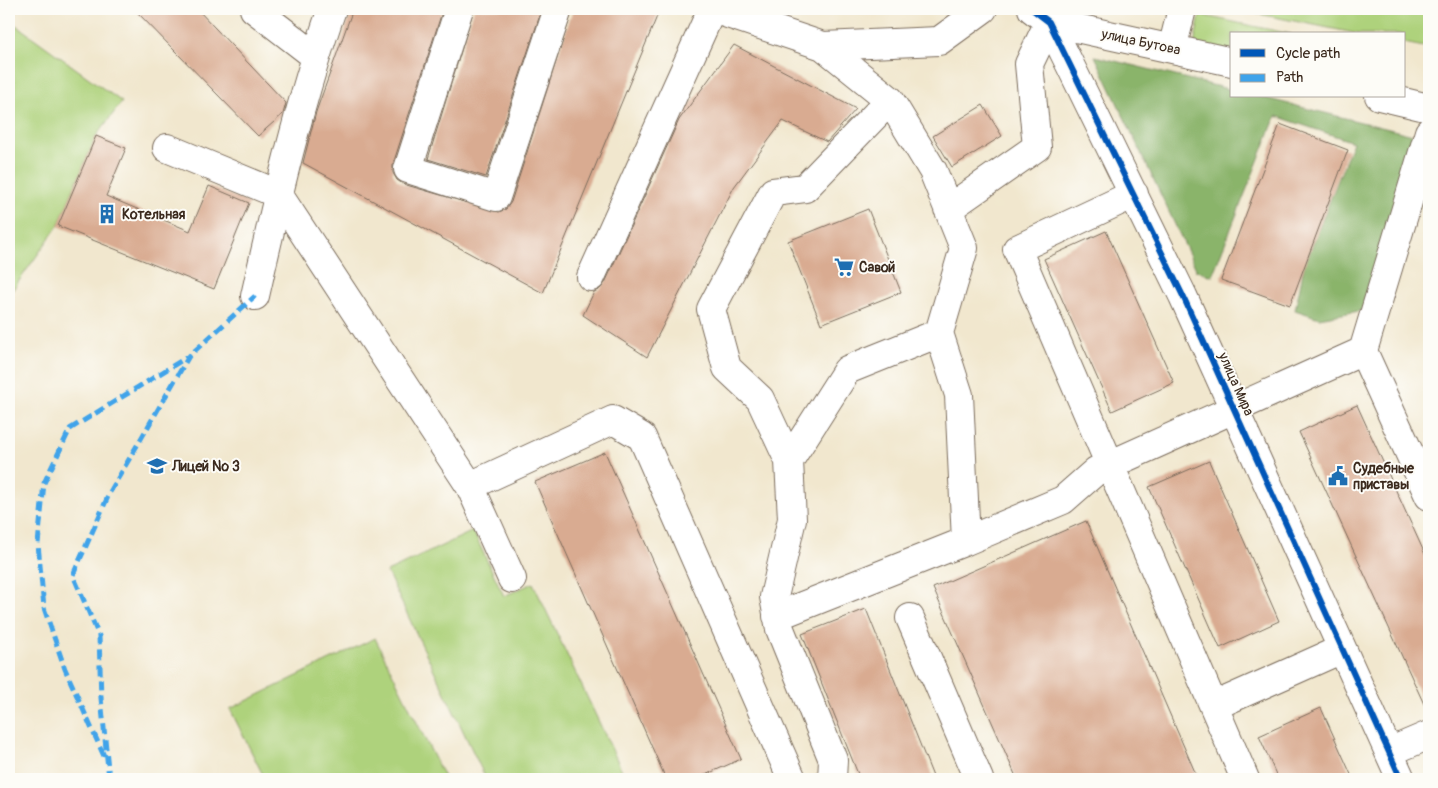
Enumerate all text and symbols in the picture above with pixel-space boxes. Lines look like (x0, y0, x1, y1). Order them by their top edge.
street label: улица Бутова (1099, 25, 1182, 59)
legend (1230, 32, 1406, 98)
text: Cycle path (1276, 44, 1340, 63)
text: Path (1276, 68, 1303, 87)
building icon: Котельная (96, 203, 118, 225)
place label: Котельная (122, 206, 186, 223)
supermarket icon: Савой (833, 256, 855, 278)
place label: Савой (859, 259, 896, 276)
street label: улица Мира (1214, 349, 1257, 418)
school or university icon: Лицей № 3 (146, 455, 168, 477)
place label: Лицей № 3 (171, 458, 240, 475)
place label: Судебные приставы (1353, 460, 1415, 493)
public building icon: Судебные приставы (1327, 465, 1349, 487)

